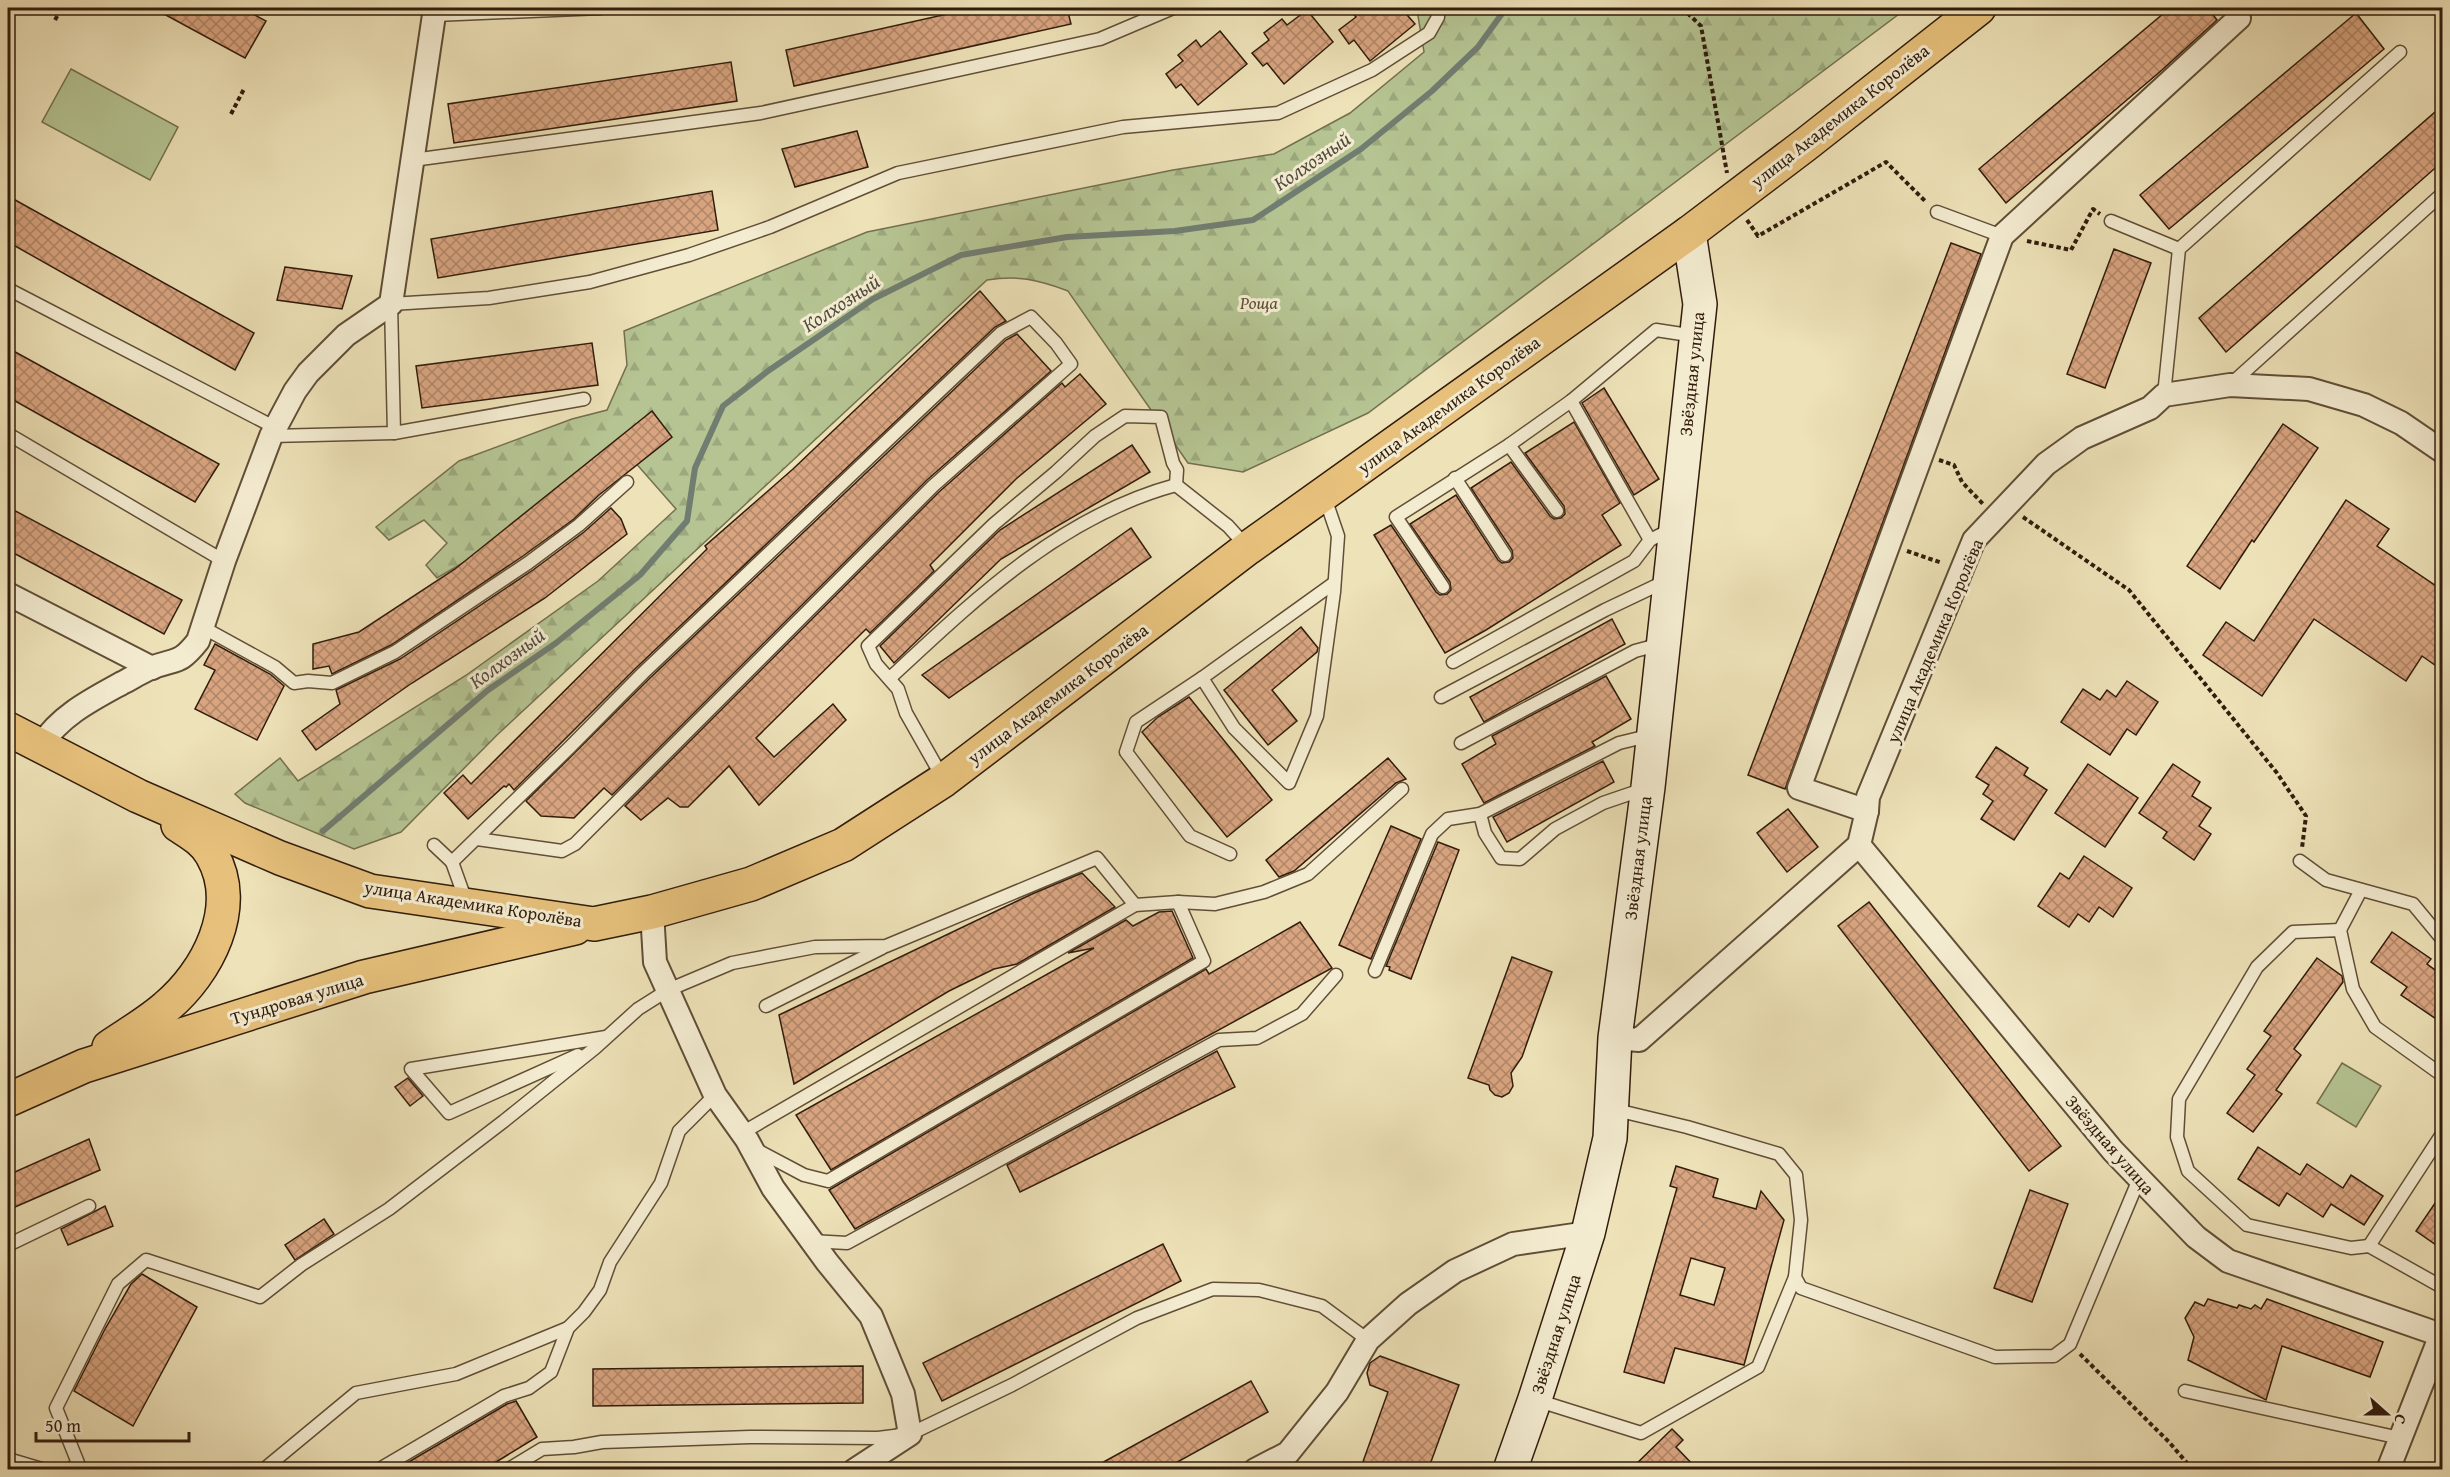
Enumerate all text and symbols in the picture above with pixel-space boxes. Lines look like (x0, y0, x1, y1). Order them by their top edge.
street label: улица Академика Королёва (1744, 37, 1935, 195)
water label: Колхозный (1267, 124, 1356, 197)
water label: Колхозный (796, 267, 885, 339)
park label: Роща (1239, 289, 1279, 316)
street label: Звёздная улица (1672, 310, 1711, 437)
street label: улица Академика Королёва (1351, 329, 1546, 481)
street label: улица Академика Королёва (1879, 534, 1990, 748)
street label: улица Академика Королёва (961, 616, 1154, 771)
water label: Колхозный (463, 620, 551, 695)
street label: Звёздная улица (1616, 794, 1659, 922)
street label: улица Академика Королёва (361, 873, 584, 934)
street label: Тундровая улица (227, 965, 367, 1032)
street label: Звёздная улица (2059, 1089, 2162, 1201)
street label: Звёздная улица (1523, 1270, 1588, 1397)
north arrow (2357, 1384, 2417, 1444)
scale bar (36, 1405, 189, 1443)
text: С (2388, 1411, 2414, 1428)
text: 50 m (45, 1412, 81, 1439)

